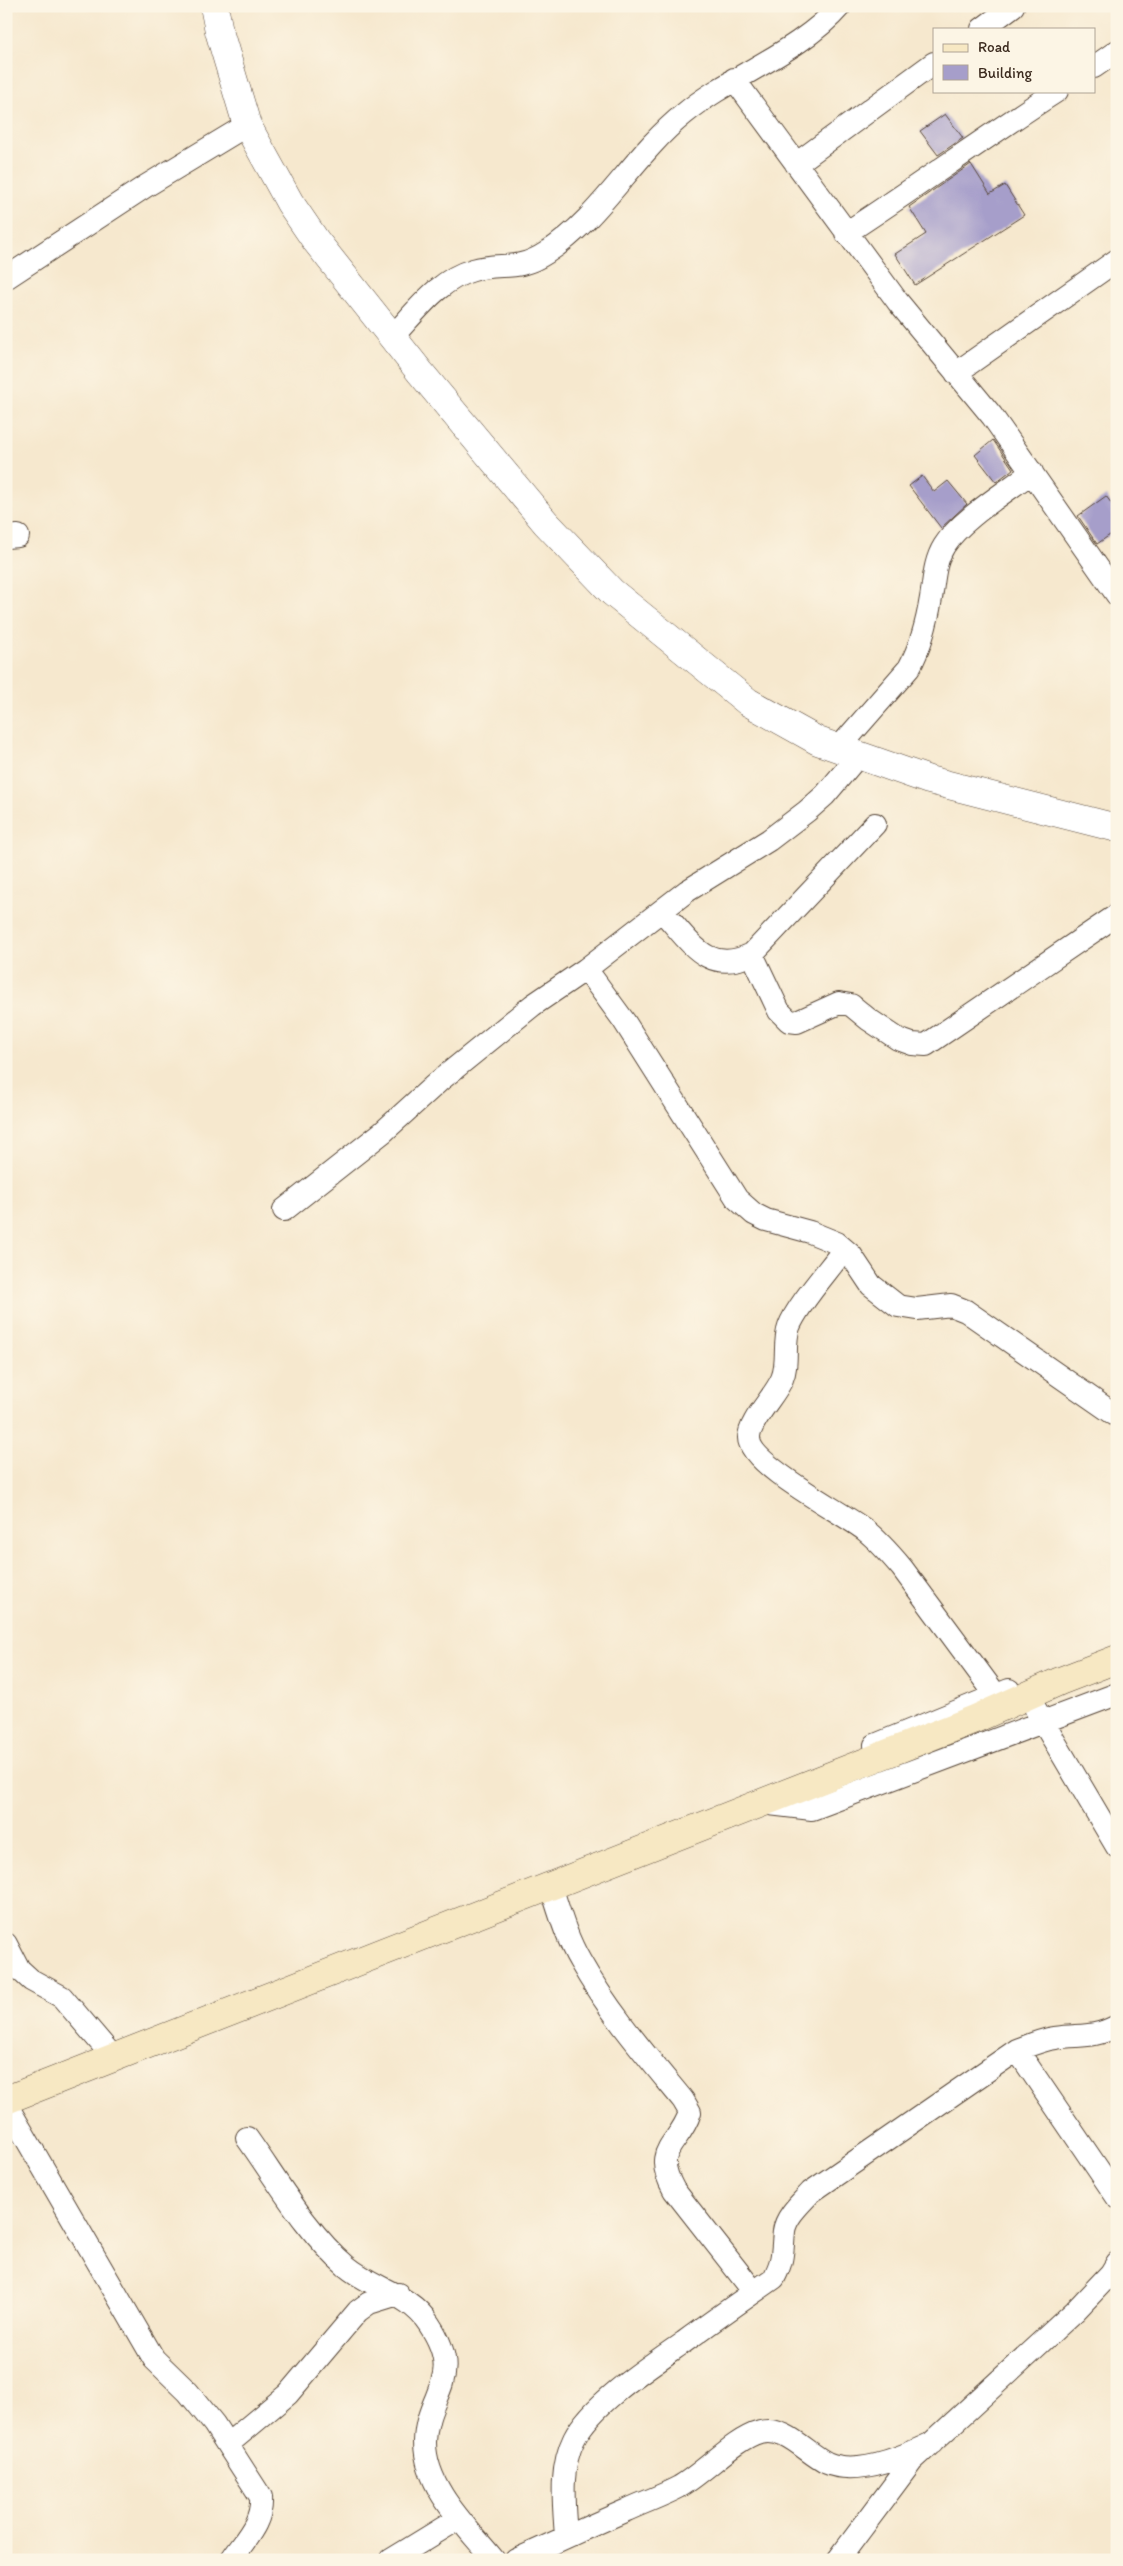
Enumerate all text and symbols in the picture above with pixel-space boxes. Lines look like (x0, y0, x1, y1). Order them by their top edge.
legend (933, 28, 1096, 92)
text: Road (978, 38, 1011, 56)
text: Building (978, 64, 1032, 82)

